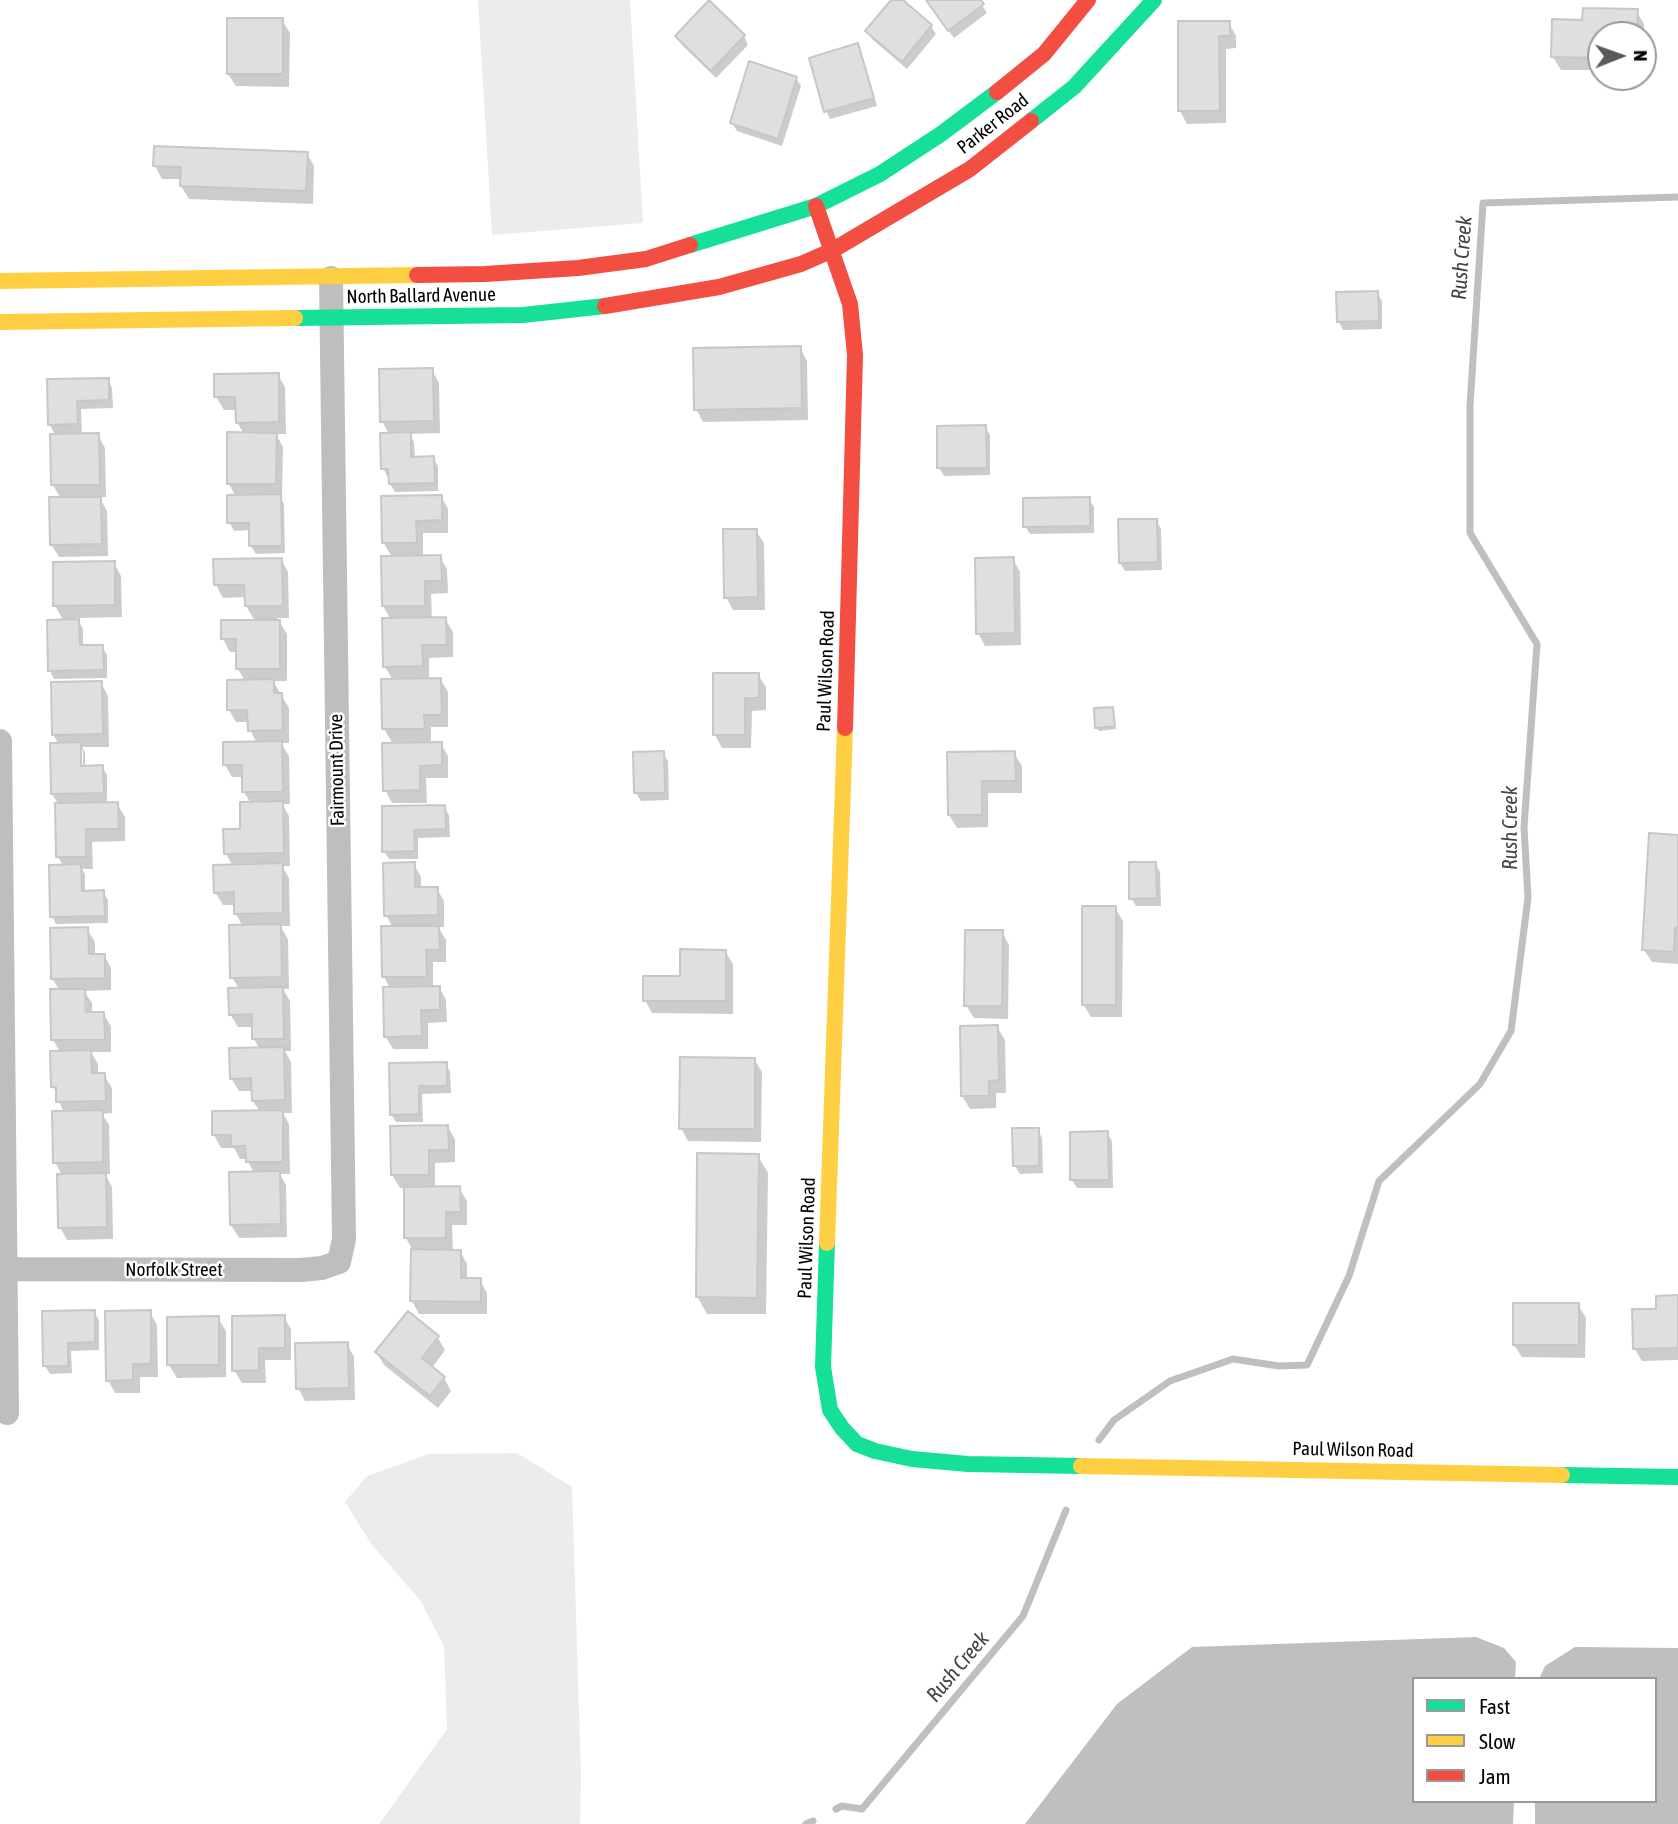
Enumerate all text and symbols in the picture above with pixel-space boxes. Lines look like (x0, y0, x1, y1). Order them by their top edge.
north arrow (1587, 21, 1657, 91)
text: N (1630, 50, 1652, 61)
street label: Parker Road (953, 89, 1033, 159)
water label: Rush Creek (1447, 215, 1477, 301)
street label: North Ballard Avenue (346, 283, 496, 309)
street label: Paul Wilson Road (812, 610, 840, 732)
street label: Fairmount Drive (325, 714, 349, 826)
water label: Rush Creek (1497, 786, 1523, 870)
street label: Paul Wilson Road (793, 1177, 821, 1299)
street label: Norfolk Street (125, 1259, 223, 1281)
street label: Paul Wilson Road (1292, 1438, 1414, 1462)
water label: Rush Creek (921, 1627, 995, 1707)
legend (1412, 1677, 1657, 1803)
text: Fast (1479, 1694, 1510, 1718)
text: Slow (1479, 1729, 1515, 1753)
text: Jam (1479, 1764, 1511, 1788)

